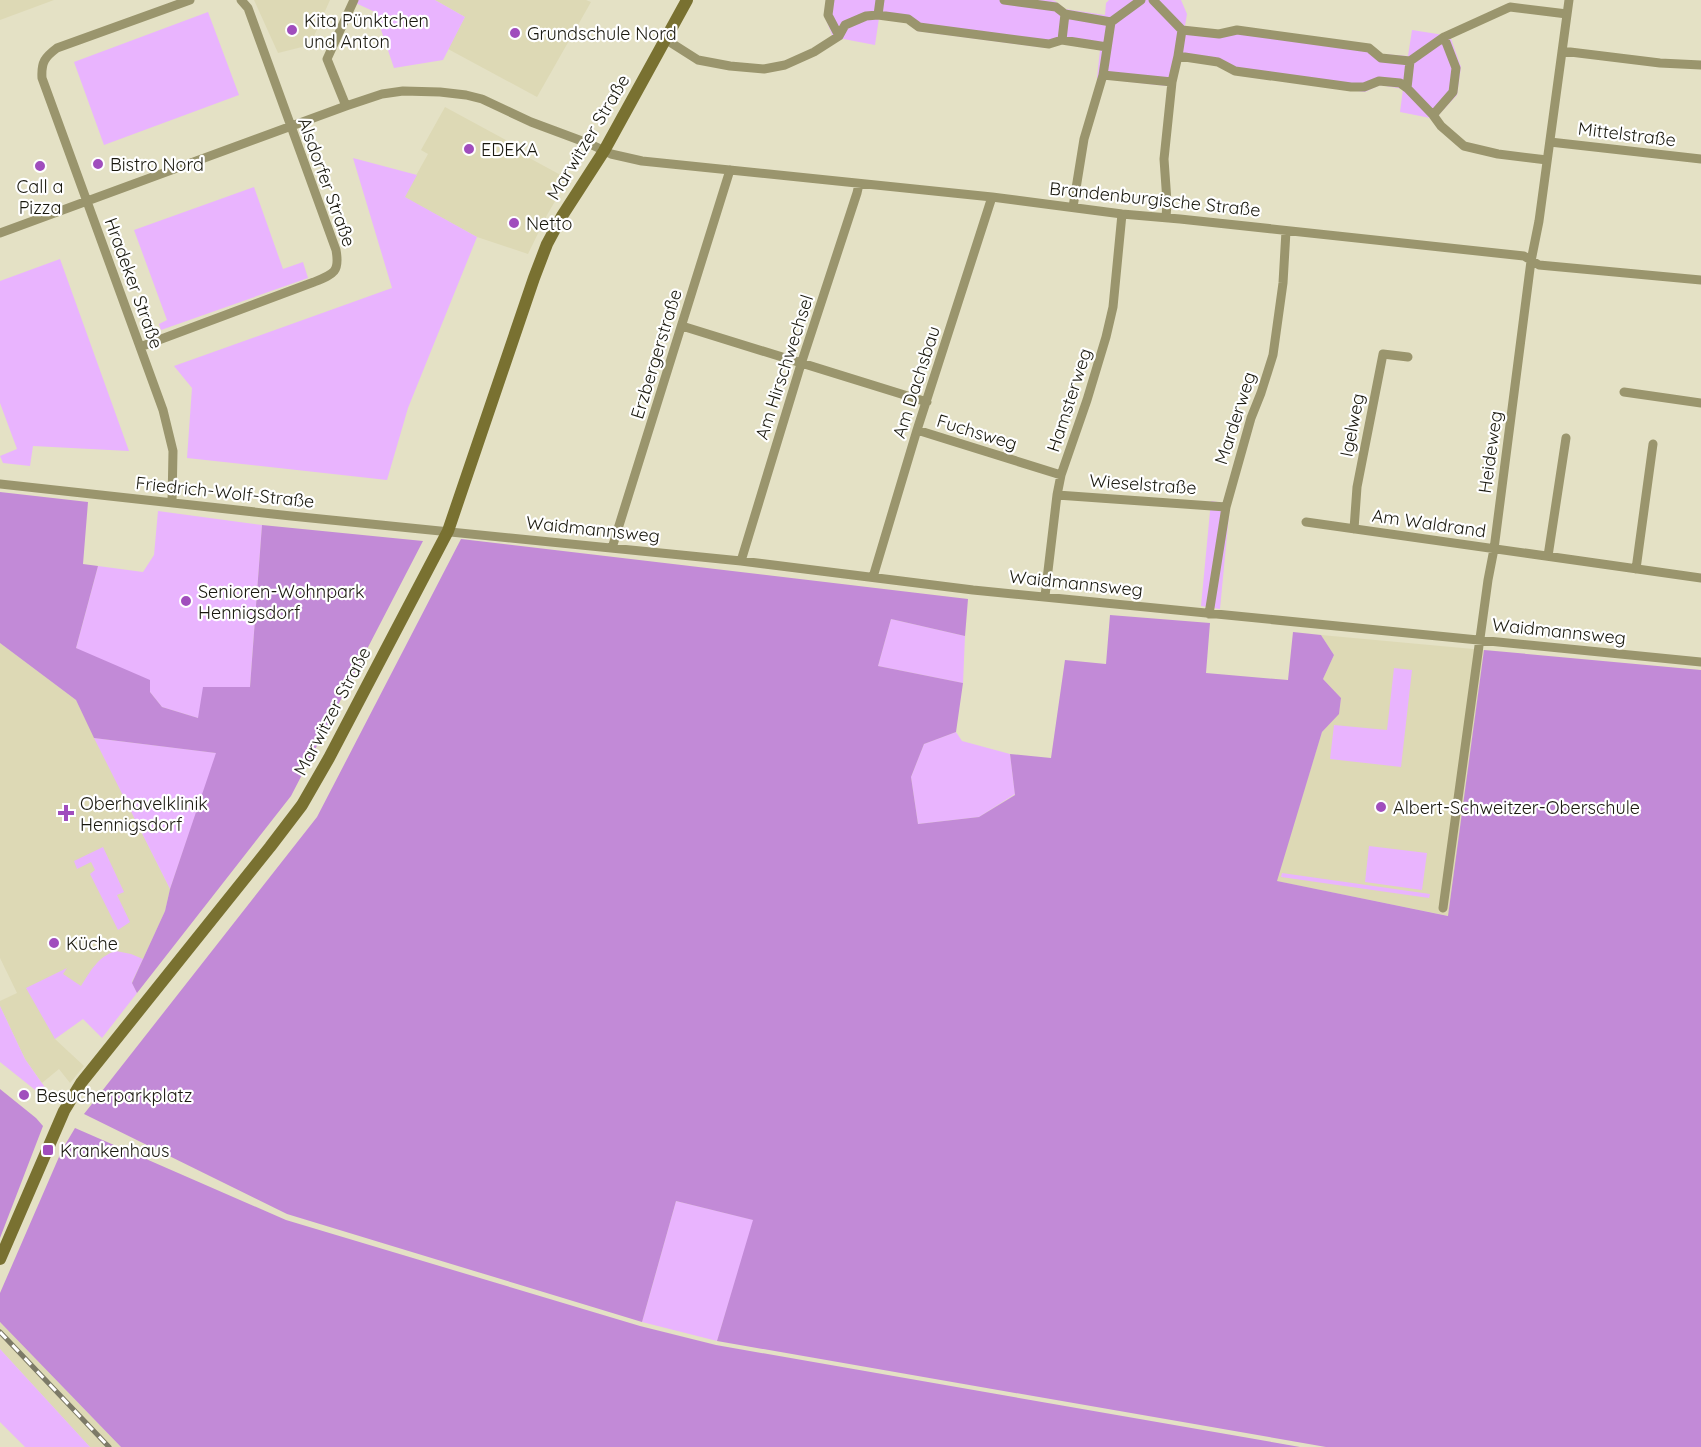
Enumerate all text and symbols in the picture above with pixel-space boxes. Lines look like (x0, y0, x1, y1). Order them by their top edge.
place label: Kita Pünktchen und Anton (304, 9, 429, 53)
place label: Grundschule Nord (527, 22, 677, 45)
marker: Kita Pünktchen und Anton (285, 23, 299, 37)
marker: Grundschule Nord (508, 26, 522, 40)
street label: Marwitzer Straße (541, 70, 635, 204)
street label: Alsdorfer Straße (293, 114, 361, 250)
street label: Mittelstraße (1577, 117, 1677, 151)
place label: EDEKA (481, 138, 539, 161)
marker: EDEKA (462, 142, 476, 156)
place label: Bistro Nord (110, 153, 204, 176)
marker: Bistro Nord (91, 157, 105, 171)
marker: Call a Pizza (33, 159, 47, 173)
place label: Call a Pizza (17, 175, 63, 219)
street label: Brandenburgische Straße (1048, 176, 1262, 222)
place label: Netto (526, 212, 572, 235)
street label: Hradeker Straße (100, 214, 168, 352)
marker: Netto (507, 216, 521, 230)
street label: Erzbergerstraße (625, 286, 687, 422)
street label: Am Hirschwechsel (750, 292, 818, 442)
street label: Am Dachsbau (887, 323, 945, 441)
street label: Hamsterweg (1041, 345, 1097, 455)
street label: Marderweg (1209, 369, 1261, 467)
street label: Igelweg (1335, 391, 1369, 459)
street label: Fuchsweg (934, 409, 1020, 455)
street label: Heideweg (1473, 409, 1507, 495)
street label: Wieselstraße (1089, 469, 1197, 499)
street label: Friedrich-Wolf-Straße (134, 471, 316, 513)
street label: Am Waldrand (1370, 504, 1488, 542)
street label: Waidmannsweg (525, 511, 661, 547)
street label: Waidmannsweg (1008, 565, 1144, 601)
place label: Senioren-Wohnpark Hennigsdorf (198, 580, 365, 624)
marker: Senioren-Wohnpark Hennigsdorf (179, 594, 193, 608)
street label: Waidmannsweg (1491, 613, 1627, 649)
street label: Marwitzer Straße (288, 643, 376, 779)
place label: Oberhavelklinik Hennigsdorf (80, 792, 208, 836)
place label: Albert-Schweitzer-Oberschule (1393, 796, 1640, 819)
marker: Albert-Schweitzer-Oberschule (1374, 800, 1388, 814)
marker: Oberhavelklinik Hennigsdorf (57, 804, 75, 822)
place label: Küche (66, 932, 118, 955)
marker: Küche (47, 936, 61, 950)
place label: Besucherparkplatz (36, 1084, 192, 1107)
marker: Besucherparkplatz (17, 1088, 31, 1102)
place label: Krankenhaus (60, 1139, 169, 1162)
marker: Krankenhaus (41, 1143, 55, 1157)

